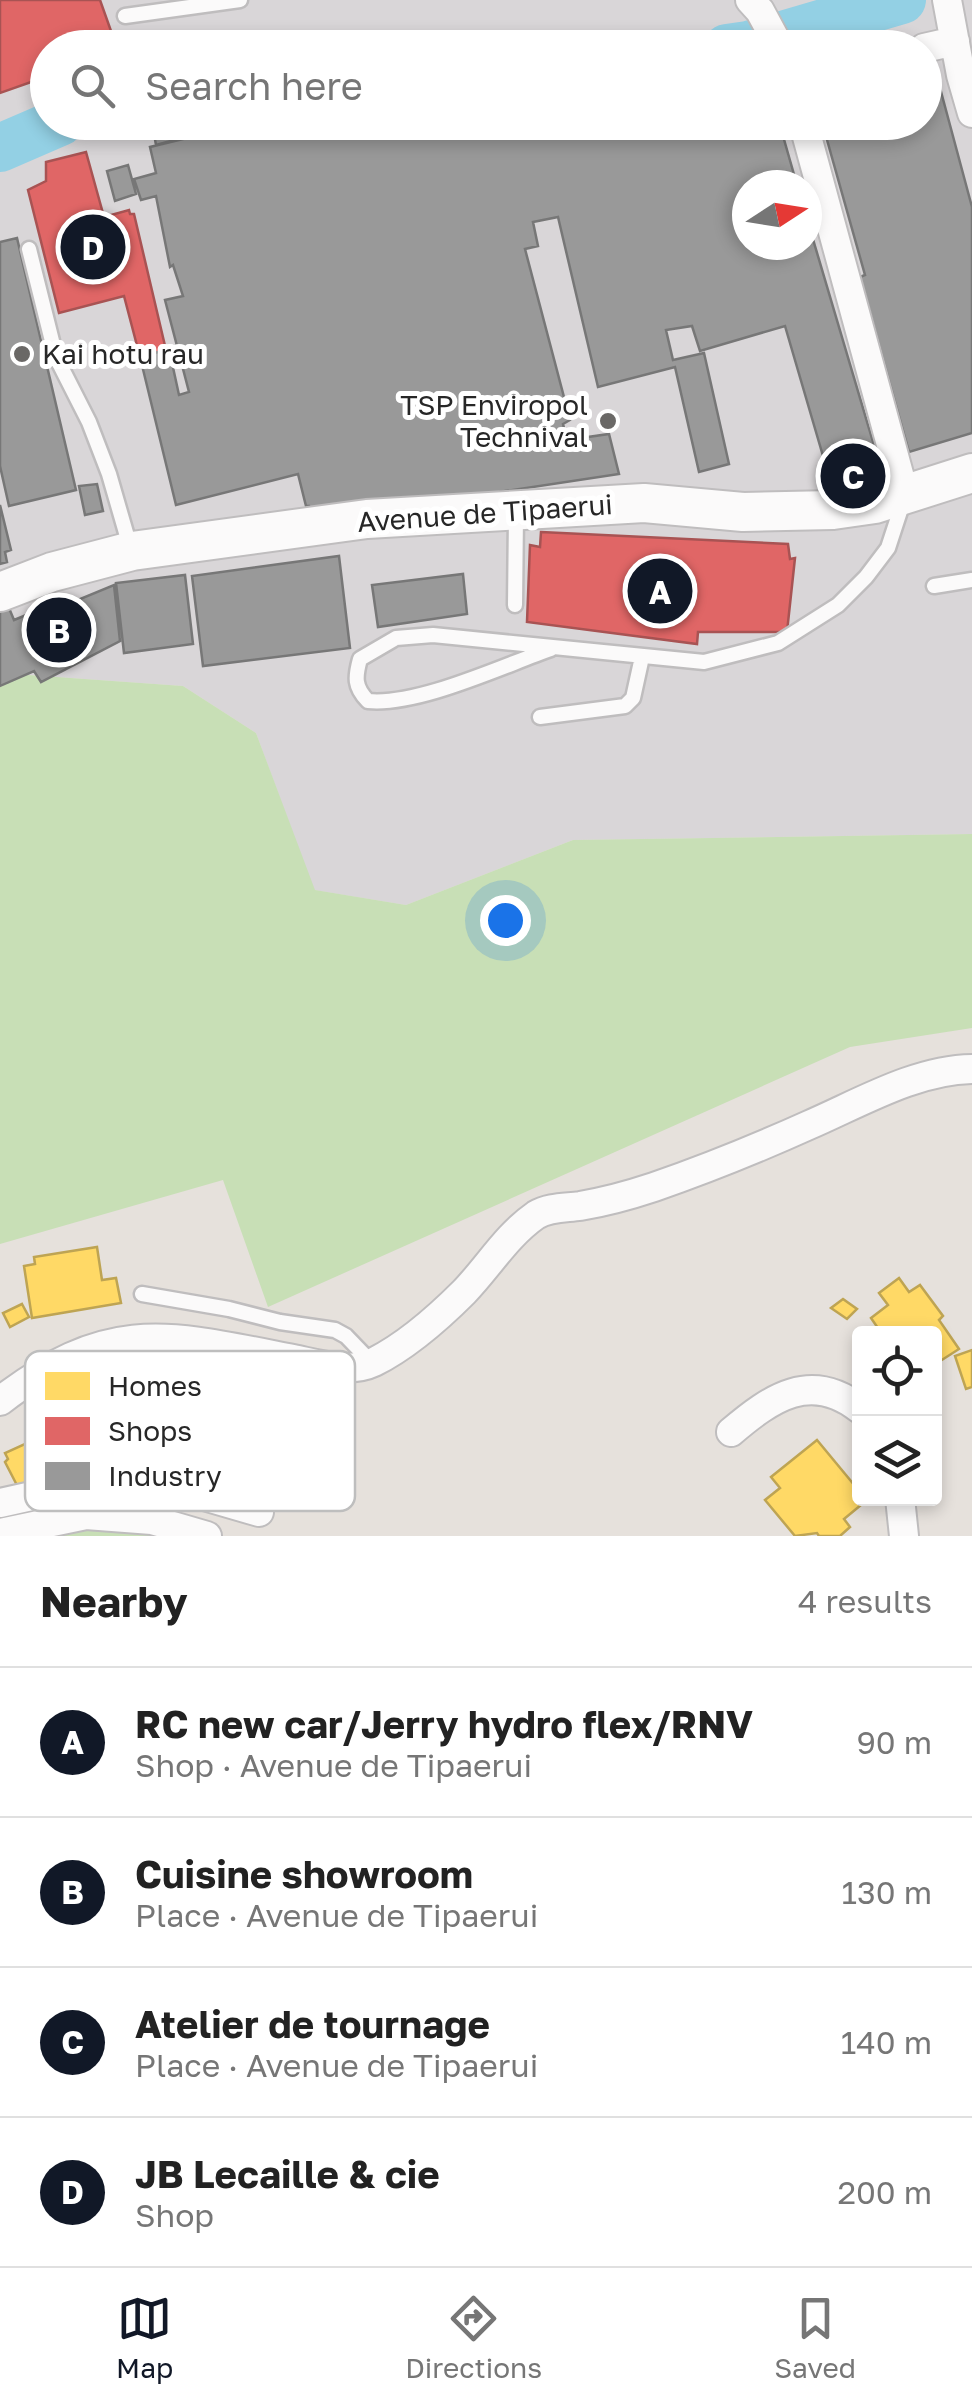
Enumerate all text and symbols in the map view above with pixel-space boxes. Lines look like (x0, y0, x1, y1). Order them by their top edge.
search box (30, 30, 942, 140)
icon: search (65, 58, 120, 113)
text: Search here (145, 63, 363, 108)
north arrow (732, 170, 822, 260)
pin: D (61, 210, 126, 284)
place label: Kai hotu rau (42, 337, 204, 370)
marker: Kai hotu rau (11, 343, 33, 365)
place label: TSP Enviropol Technival (400, 388, 588, 453)
marker: TSP Enviropol Technival (597, 410, 619, 432)
pin: C (820, 438, 886, 514)
street label: Avenue de Tipaerui (356, 487, 614, 538)
pin: A (628, 554, 692, 628)
pin: B (27, 592, 92, 668)
your location (480, 895, 531, 946)
map controls (852, 1326, 942, 1506)
button: locate (852, 1326, 942, 1416)
legend (25, 1351, 355, 1511)
text: Homes (108, 1369, 202, 1402)
text: Shops (108, 1414, 192, 1447)
button: layers (852, 1416, 942, 1506)
text: Industry (108, 1459, 222, 1492)
text: Nearby (40, 1576, 188, 1626)
text: 4 results (798, 1582, 932, 1620)
text: RC new car/Jerry hydro flex/RNV (135, 1701, 753, 1746)
text: A (61, 1723, 84, 1761)
text: 90 m (856, 1723, 932, 1761)
text: Shop · Avenue de Tipaerui (135, 1746, 532, 1784)
text: Cuisine showroom (135, 1851, 473, 1896)
text: B (61, 1873, 84, 1911)
text: 130 m (842, 1873, 932, 1911)
text: Place · Avenue de Tipaerui (135, 1896, 538, 1934)
text: Atelier de tournage (135, 2001, 490, 2046)
text: C (61, 2023, 84, 2061)
text: 140 m (841, 2023, 932, 2061)
text: Place · Avenue de Tipaerui (135, 2046, 538, 2084)
text: JB Lecaille & cie (135, 2151, 440, 2196)
text: D (61, 2173, 84, 2211)
text: 200 m (837, 2173, 932, 2211)
text: Shop (135, 2196, 214, 2234)
tab: Map (116, 2291, 173, 2384)
tab: Directions (405, 2291, 542, 2384)
tab: Saved (774, 2291, 856, 2384)

